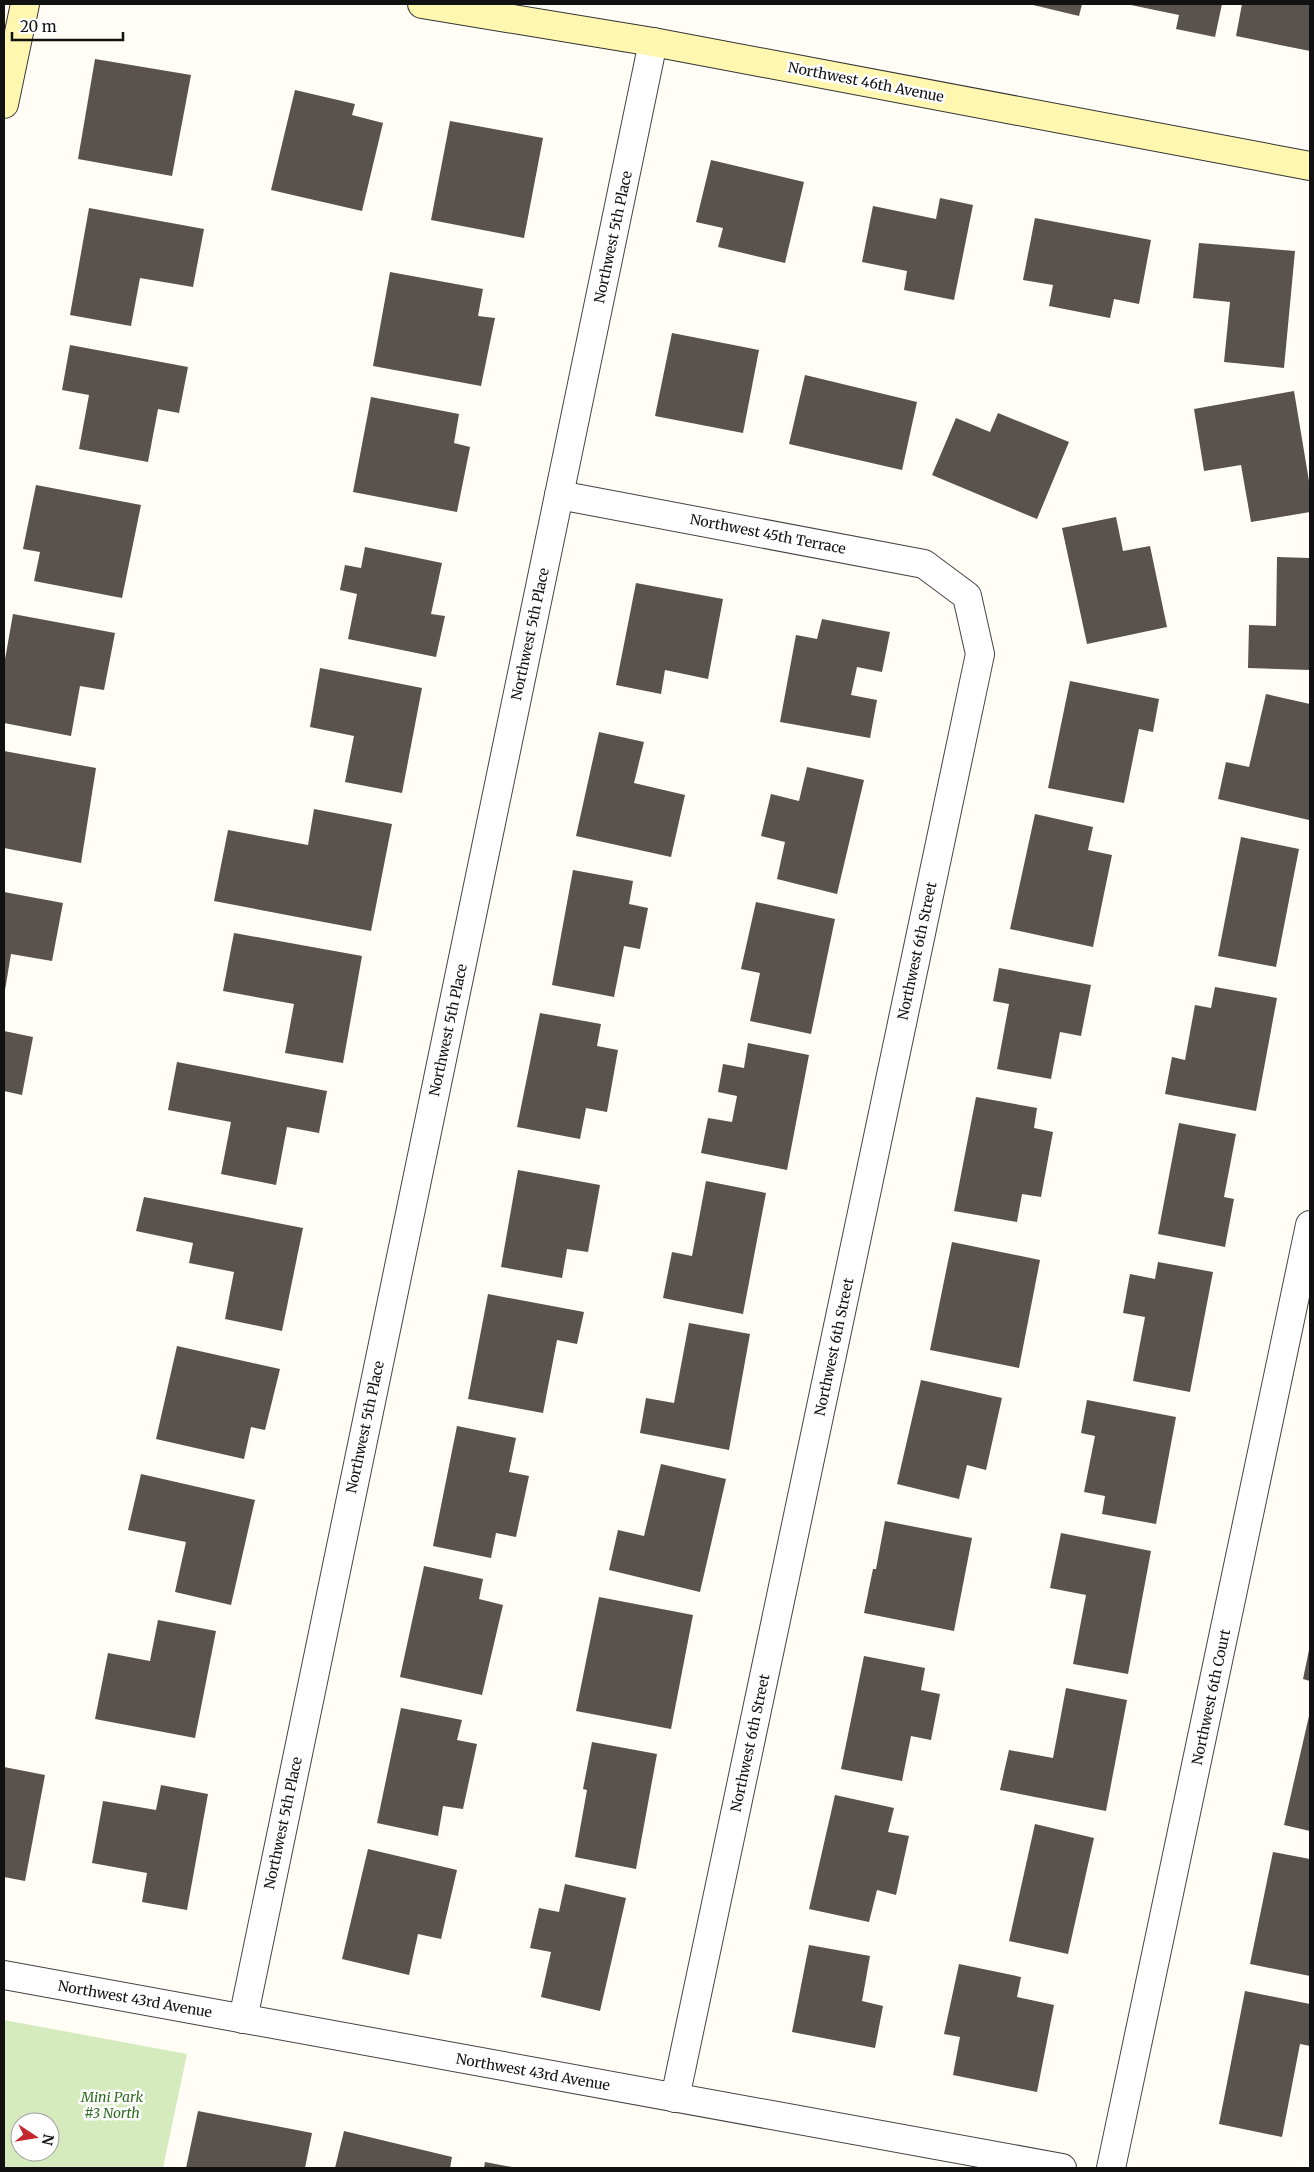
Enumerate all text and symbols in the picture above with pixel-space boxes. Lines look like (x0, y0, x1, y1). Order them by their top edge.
scale bar (12, 10, 124, 42)
text: 20 m (20, 17, 57, 36)
street label: Northwest 46th Avenue (787, 58, 945, 106)
street label: Northwest 5th Place (590, 169, 636, 305)
street label: Northwest 45th Terrace (689, 510, 847, 558)
street label: Northwest 5th Place (507, 566, 553, 702)
street label: Northwest 6th Street (894, 880, 941, 1022)
street label: Northwest 5th Place (425, 962, 471, 1098)
street label: Northwest 6th Street (811, 1276, 858, 1418)
street label: Northwest 5th Place (342, 1359, 388, 1495)
street label: Northwest 6th Court (1188, 1627, 1234, 1766)
street label: Northwest 6th Street (727, 1672, 774, 1814)
street label: Northwest 5th Place (260, 1755, 306, 1891)
street label: Northwest 43rd Avenue (56, 1977, 214, 2021)
street label: Northwest 43rd Avenue (454, 2050, 612, 2094)
park label: Mini Park #3 North (80, 2088, 143, 2122)
north arrow (10, 2112, 60, 2162)
text: N (38, 2132, 58, 2147)

